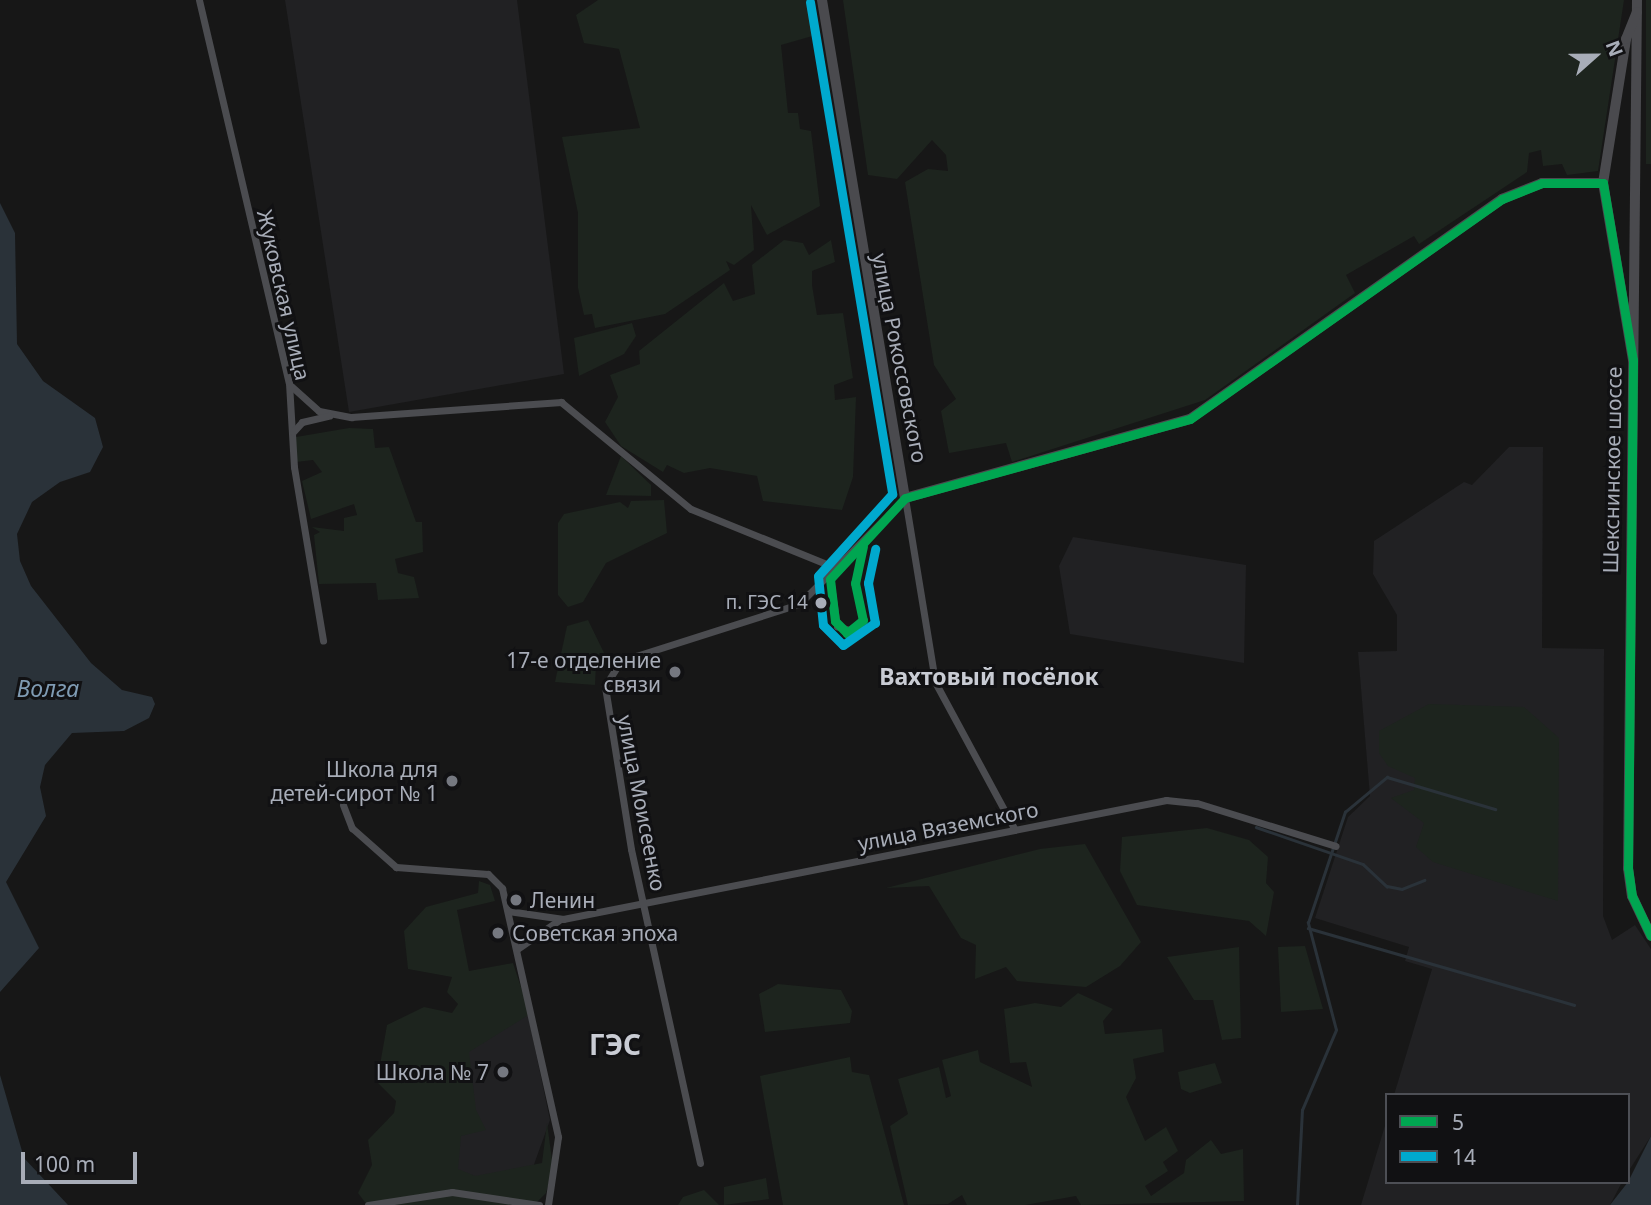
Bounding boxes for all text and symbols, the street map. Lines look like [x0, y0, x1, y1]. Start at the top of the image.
north arrow [1560, 21, 1630, 91]
text: N [1600, 37, 1630, 60]
street label: Жуковская улица [252, 207, 316, 383]
street label: улица Рокоссовского [867, 251, 933, 465]
street label: Шекснинское шоссе [1598, 366, 1626, 574]
place label: п. ГЭС 14 [726, 592, 808, 614]
marker: п. ГЭС 14 [814, 596, 828, 610]
place label: 17-е отделение связи [506, 647, 661, 697]
district label: Вахтовый посёлок [879, 662, 1099, 690]
marker: 17-е отделение связи [667, 664, 683, 680]
water label: Волга [17, 674, 79, 702]
street label: улица Моисеенко [613, 713, 671, 893]
place label: Школа для детей-сирот № 1 [270, 756, 438, 806]
marker: Школа для детей-сирот № 1 [444, 773, 460, 789]
street label: улица Вяземского [856, 796, 1040, 856]
place label: Ленин [530, 887, 595, 913]
marker: Ленин [508, 892, 524, 908]
place label: Советская эпоха [512, 920, 678, 946]
marker: Советская эпоха [490, 925, 506, 941]
district label: ГЭС [589, 1027, 641, 1061]
place label: Школа № 7 [376, 1059, 489, 1085]
marker: Школа № 7 [495, 1064, 511, 1080]
legend [1385, 1093, 1630, 1184]
text: 5 [1452, 1108, 1464, 1136]
scale bar [24, 1138, 140, 1182]
text: 14 [1452, 1143, 1476, 1171]
text: 100 m [34, 1150, 95, 1178]

